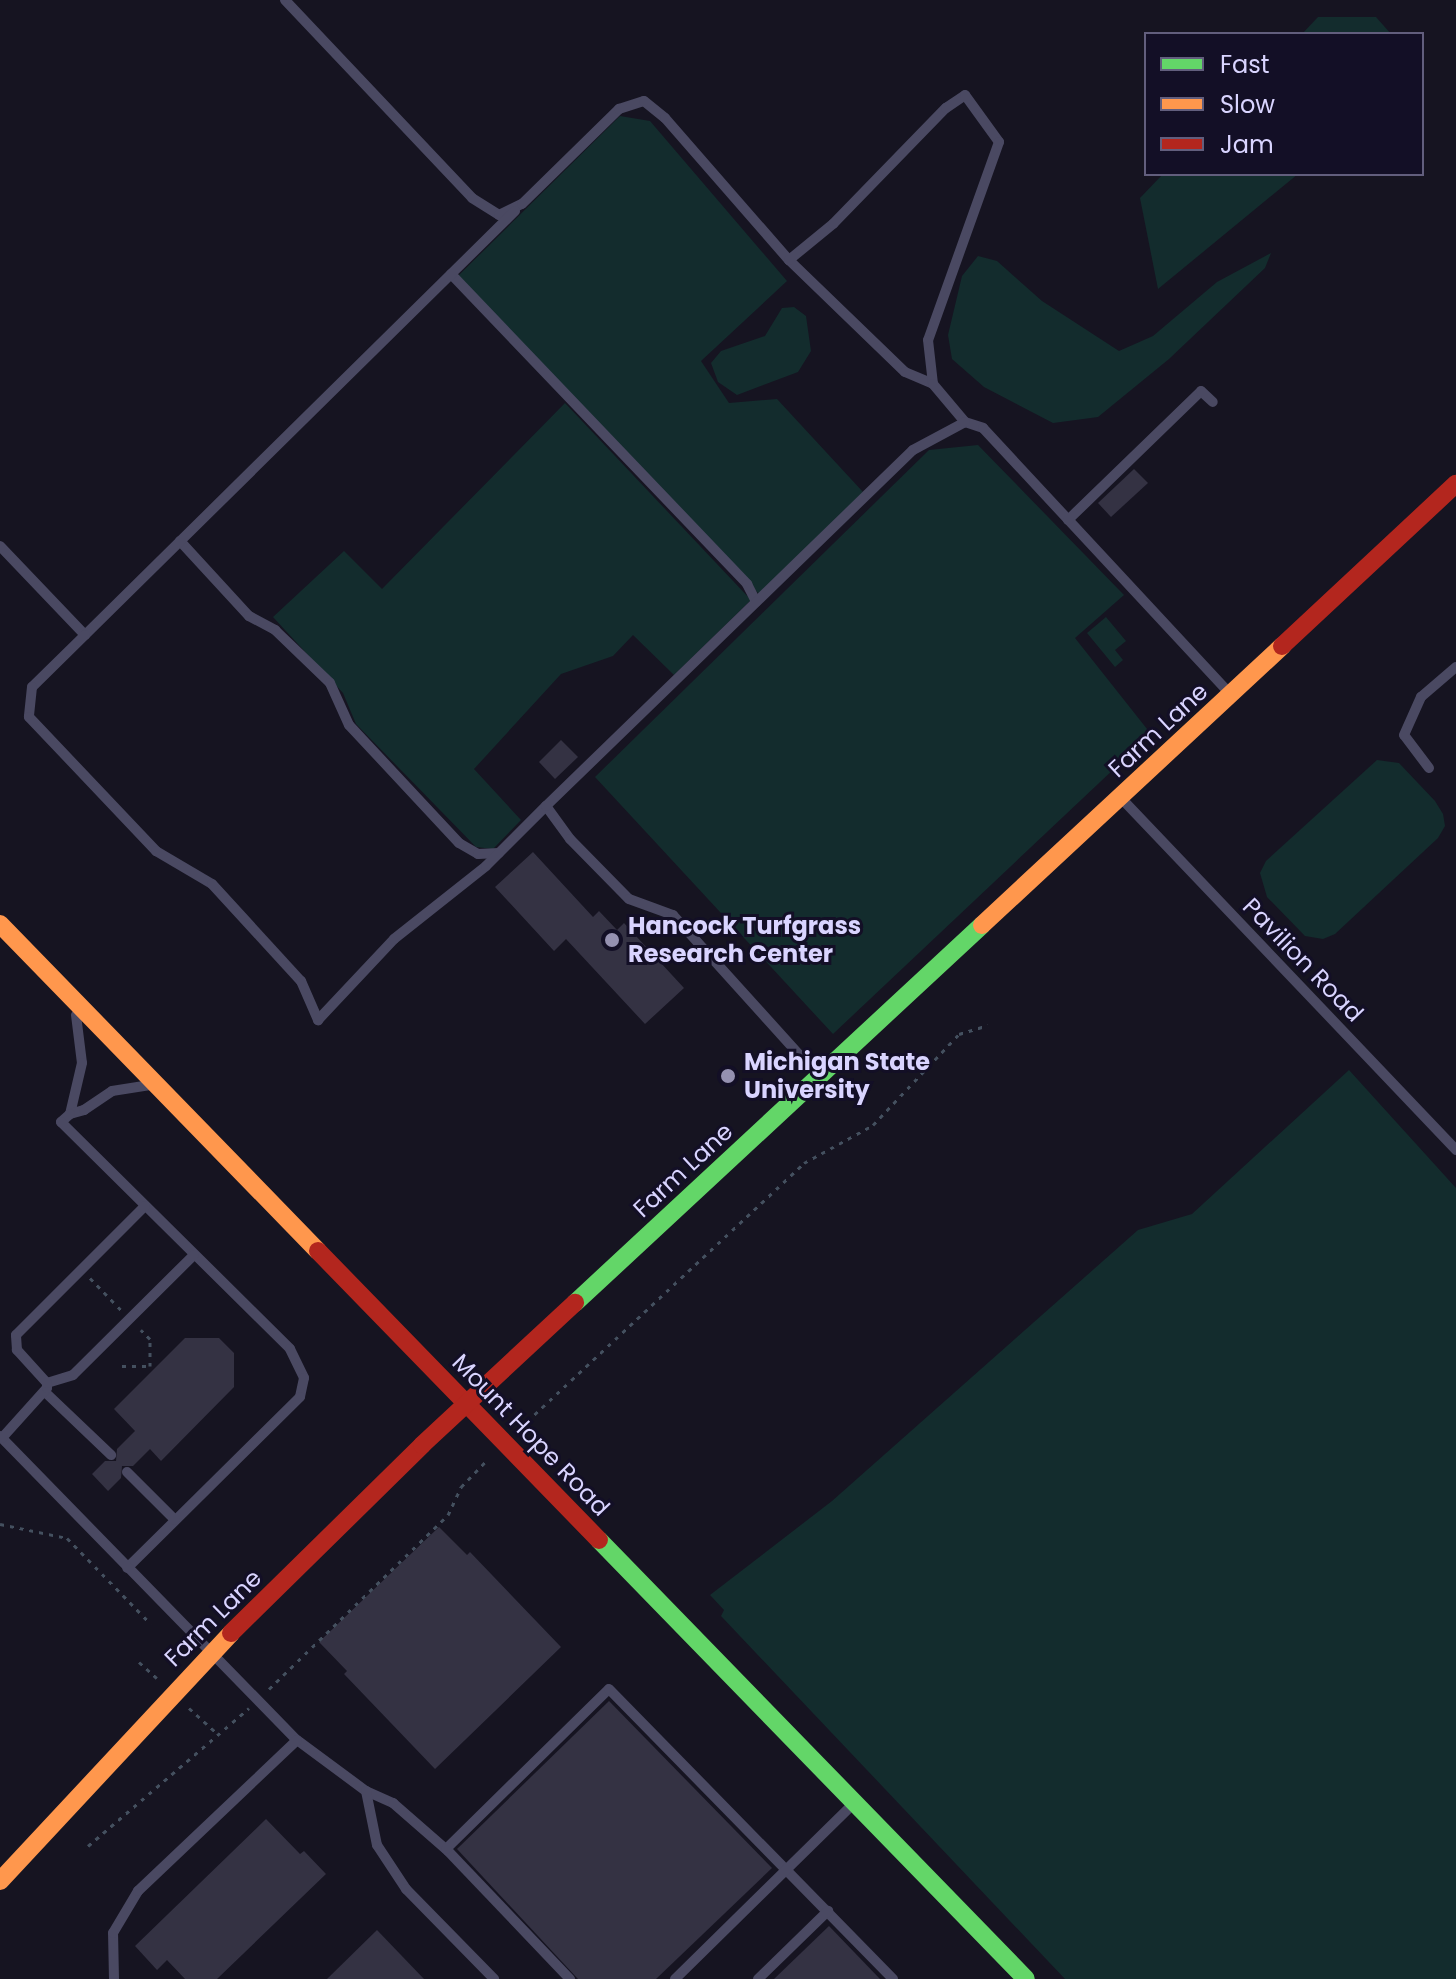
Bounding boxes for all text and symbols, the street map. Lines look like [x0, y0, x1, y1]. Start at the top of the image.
legend [1144, 32, 1424, 176]
text: Fast [1220, 48, 1270, 81]
text: Slow [1220, 88, 1275, 121]
text: Jam [1220, 128, 1274, 161]
street label: Farm Lane [1102, 677, 1214, 783]
street label: Pavilion Road [1237, 892, 1369, 1028]
place label: Hancock Turfgrass Research Center [628, 912, 861, 968]
marker: Hancock Turfgrass Research Center [603, 931, 621, 949]
place label: Michigan State University [744, 1048, 930, 1104]
marker: Michigan State University [719, 1067, 737, 1085]
street label: Farm Lane [627, 1117, 739, 1223]
street label: Mount Hope Road [446, 1348, 616, 1522]
street label: Farm Lane [159, 1564, 267, 1672]

